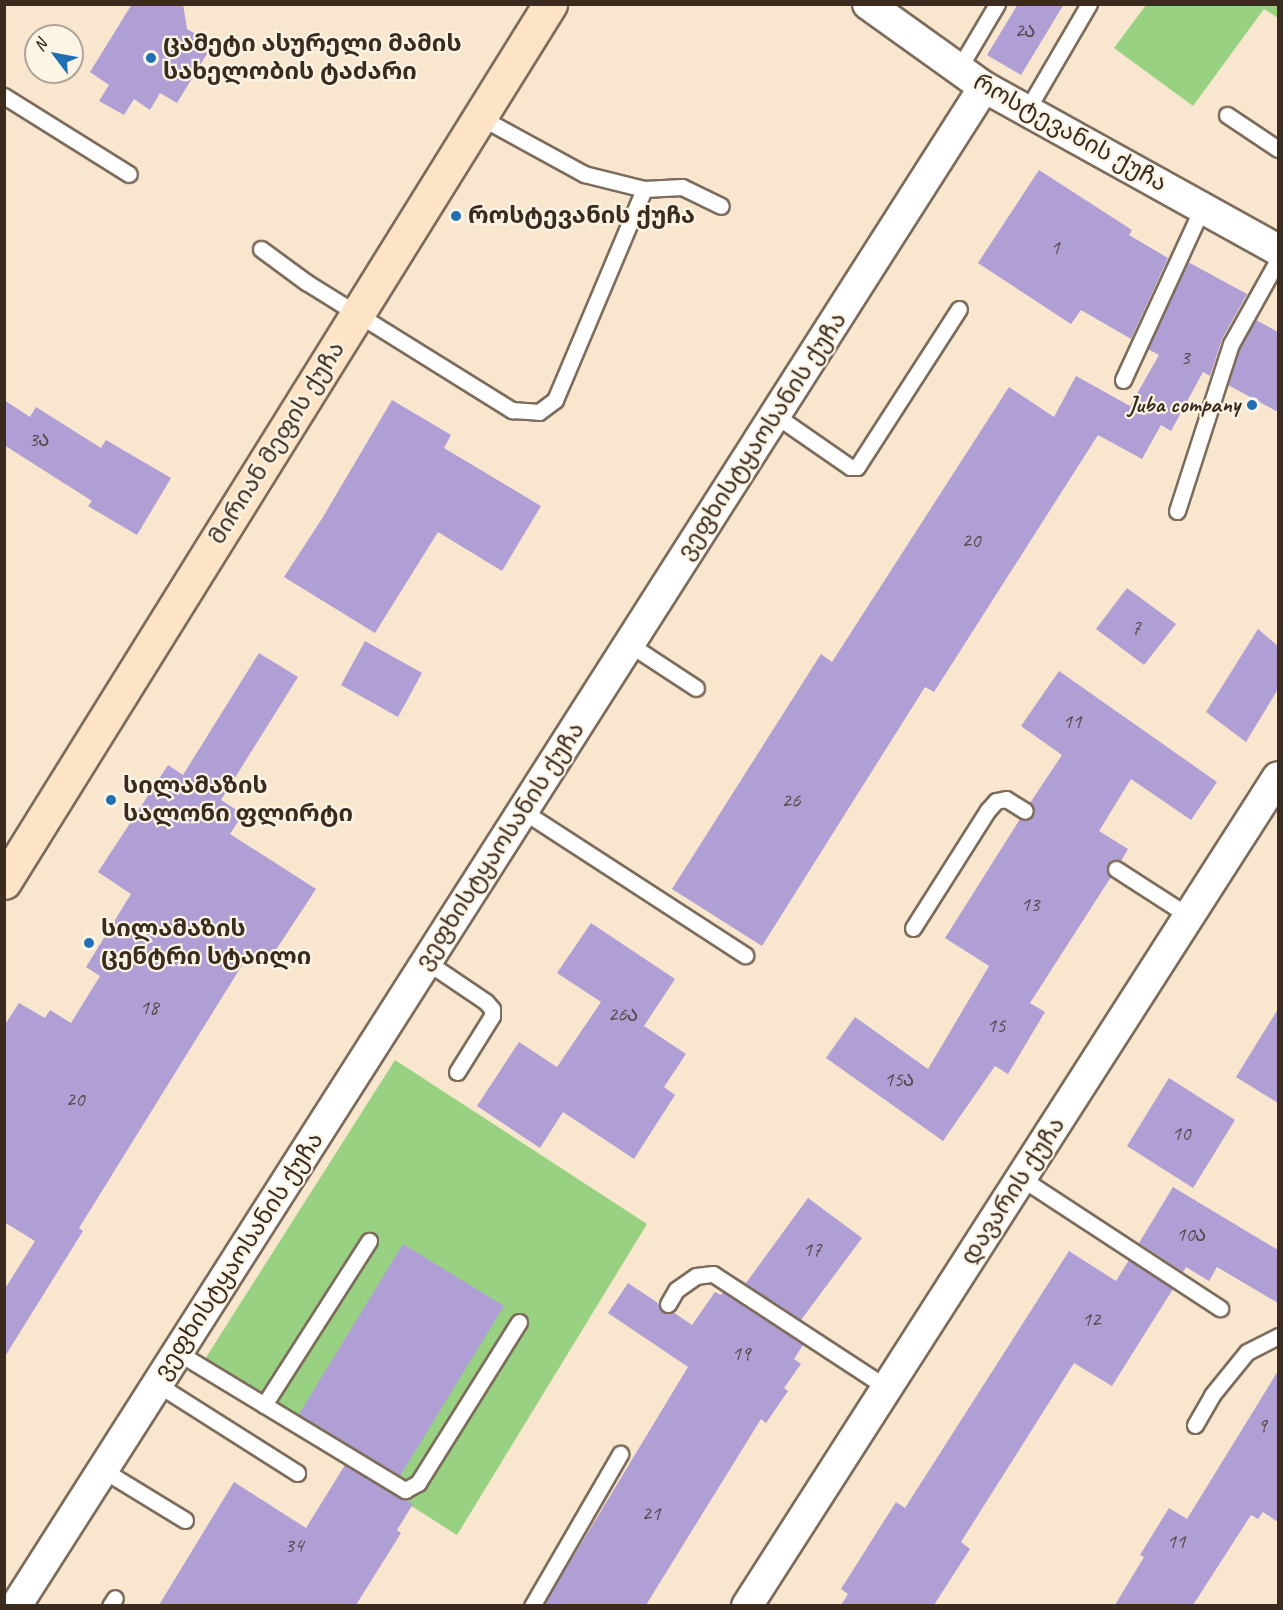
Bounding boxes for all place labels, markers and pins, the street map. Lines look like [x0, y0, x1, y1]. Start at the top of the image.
place label: ცამეტი ასურელი მამის სახელობის ტაძარი [163, 30, 462, 86]
marker: ცამეტი ასურელი მამის სახელობის ტაძარი [144, 51, 158, 65]
place label: როსტევანის ქუჩა [468, 202, 695, 230]
marker: როსტევანის ქუჩა [449, 209, 463, 223]
place label: Juba company [1128, 391, 1240, 419]
marker: Juba company [1245, 398, 1259, 412]
place label: სილამაზის სალონი ფლირტი [123, 772, 353, 828]
marker: სილამაზის სალონი ფლირტი [104, 793, 118, 807]
place label: სილამაზის ცენტრი სტაილი [101, 915, 311, 971]
marker: სილამაზის ცენტრი სტაილი [82, 936, 96, 950]

